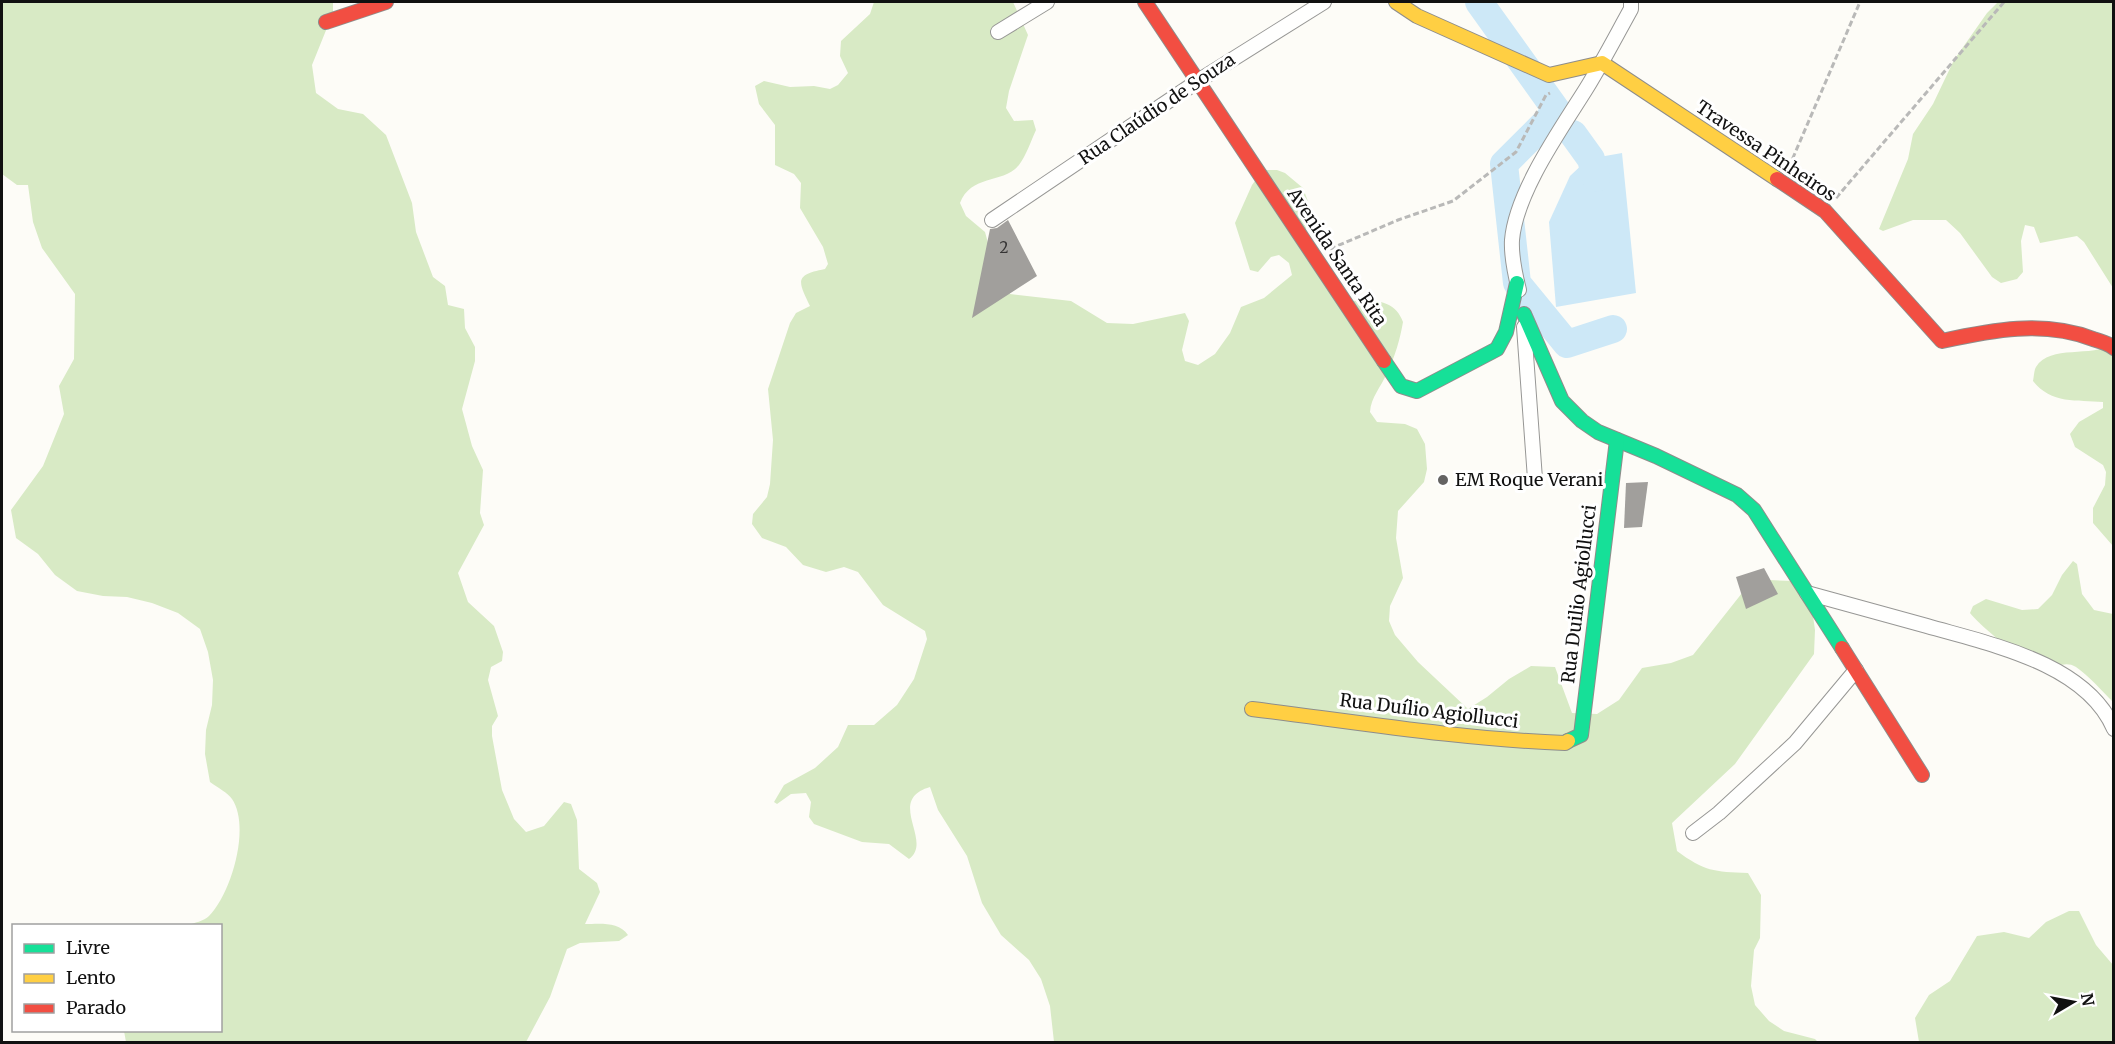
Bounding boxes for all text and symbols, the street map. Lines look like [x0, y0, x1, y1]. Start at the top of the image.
street label: Rua Claúdio de Souza [1074, 47, 1240, 170]
street label: Travessa Pinheiros [1692, 95, 1841, 206]
street label: Avenida Santa Rita [1282, 182, 1392, 331]
house number: 2 [1000, 238, 1009, 257]
place label: EM Roque Verani [1455, 468, 1603, 491]
marker: EM Roque Verani [1436, 473, 1450, 487]
street label: Rua Duilio Agiollucci [1556, 503, 1601, 685]
street label: Rua Duílio Agiollucci [1338, 688, 1520, 733]
legend [12, 924, 222, 1032]
text: Livre [66, 936, 110, 959]
text: Lento [66, 966, 116, 989]
north arrow [2043, 972, 2103, 1032]
text: N [2077, 991, 2099, 1008]
text: Parado [66, 996, 126, 1019]

